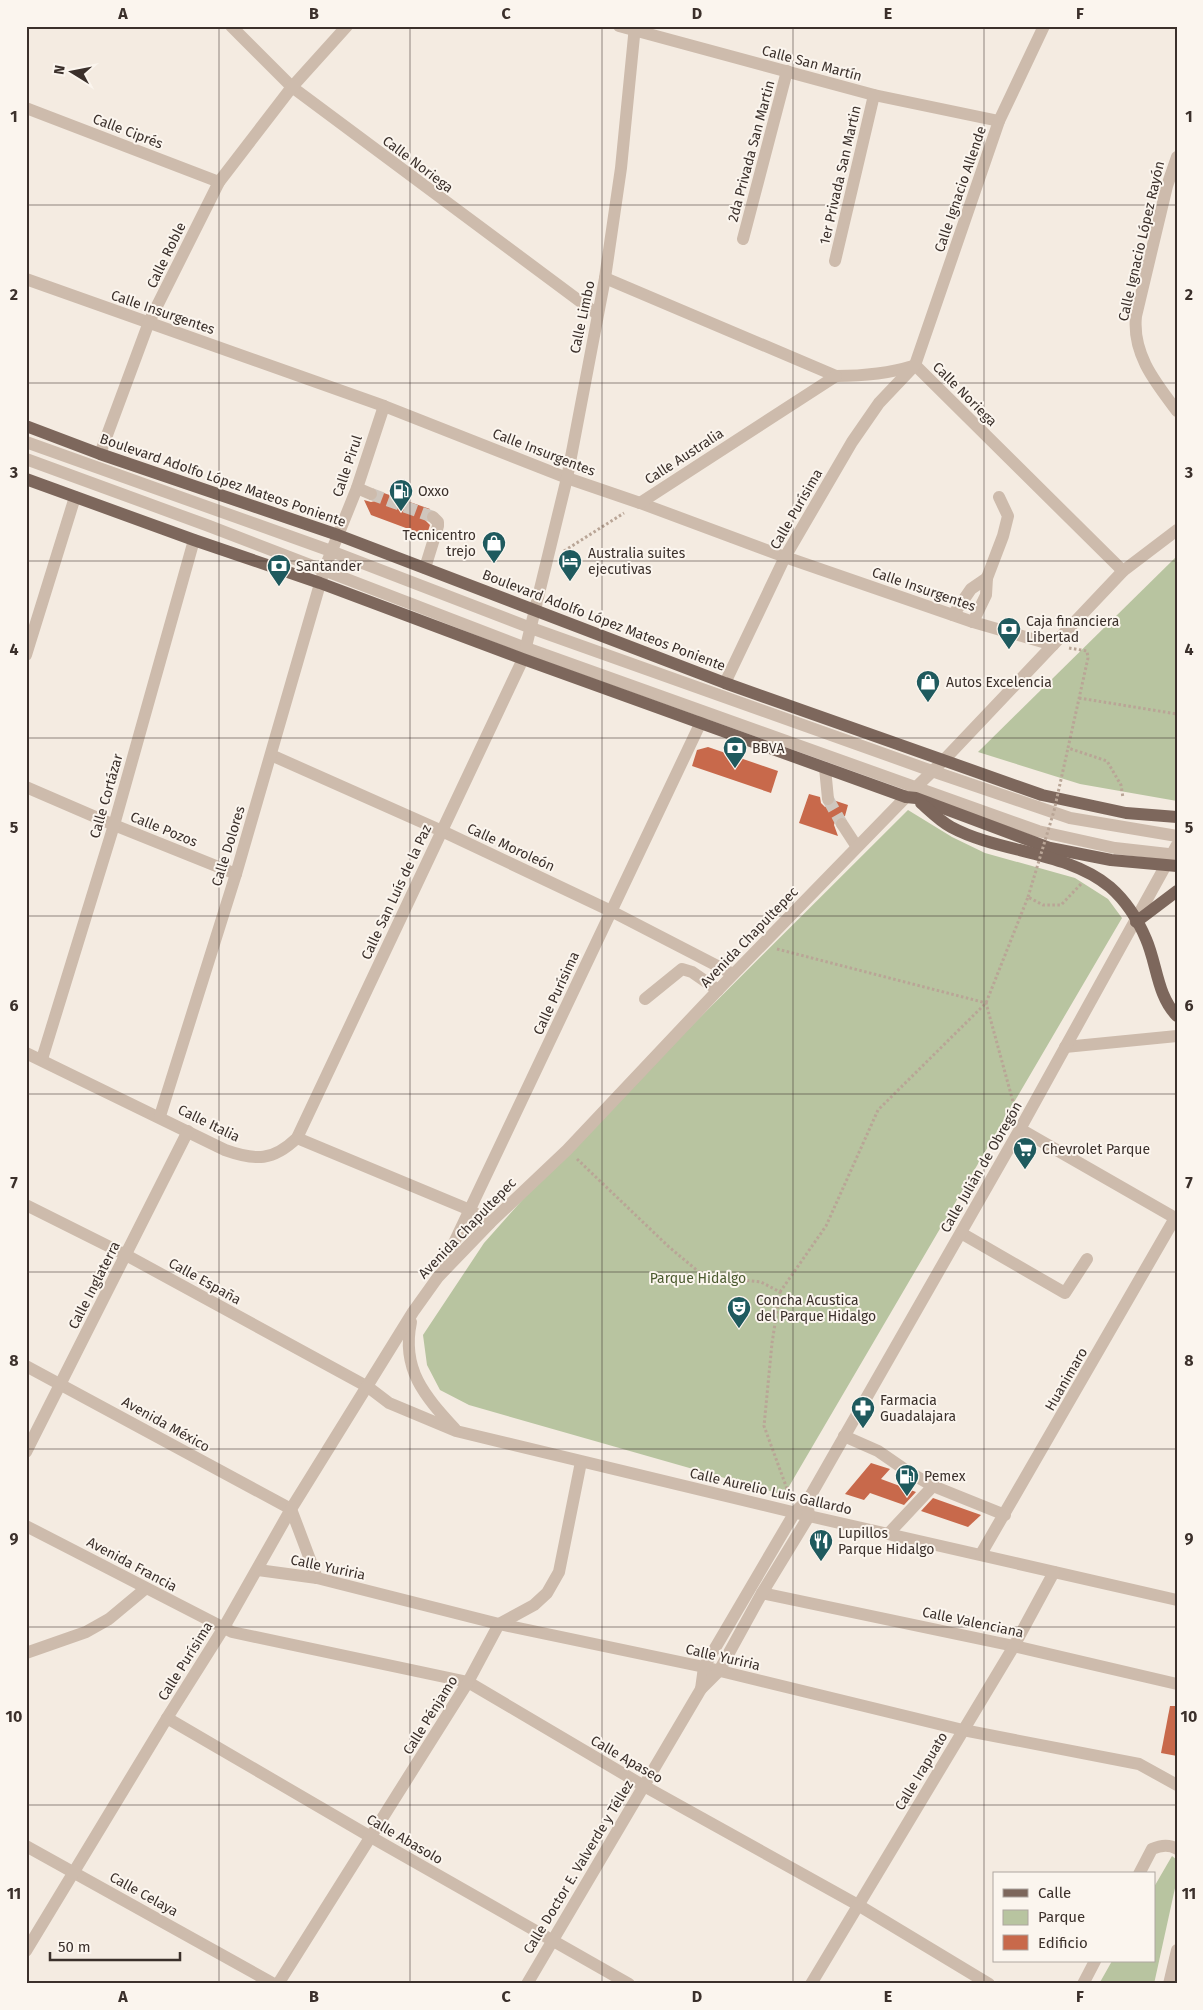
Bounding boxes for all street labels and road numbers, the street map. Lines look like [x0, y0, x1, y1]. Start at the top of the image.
street label: Calle San Martín [760, 42, 864, 85]
street label: 2da Privada San Martin [724, 79, 779, 224]
street label: 1er Privada San Martin [816, 104, 865, 246]
street label: Calle Ciprés [90, 110, 166, 153]
street label: Calle Ignacio Allende [931, 124, 990, 255]
street label: Calle Noriega [379, 132, 456, 196]
street label: Calle Ignacio López Rayón [1115, 159, 1168, 323]
street label: Calle Roble [143, 220, 190, 291]
street label: Calle Limbo [566, 279, 599, 355]
street label: Calle Insurgentes [109, 287, 217, 338]
street label: Calle Noriega [929, 359, 1000, 430]
street label: Calle Insurgentes [490, 425, 598, 480]
street label: Calle Australia [642, 425, 727, 488]
street label: Boulevard Adolfo López Mateos Poniente [98, 430, 348, 531]
street label: Calle Pirul [329, 433, 366, 499]
street label: Calle Purísima [767, 466, 826, 552]
street label: Calle Insurgentes [870, 564, 978, 615]
street label: Boulevard Adolfo López Mateos Poniente [480, 566, 728, 675]
street label: Calle Cortázar [86, 751, 127, 840]
street label: Calle Dolores [208, 803, 249, 888]
street label: Calle Pozos [128, 808, 200, 851]
street label: Calle Moroleón [464, 820, 557, 875]
street label: Calle San Luís de la Paz [358, 822, 435, 962]
street label: Avenida Chapultepec [697, 883, 802, 991]
street label: Calle Purísima [530, 949, 583, 1038]
street label: Calle Julián de Obregón [937, 1099, 1026, 1236]
street label: Calle Italia [175, 1101, 243, 1146]
street label: Avenida Chapultepec [415, 1174, 520, 1282]
street label: Calle Inglaterra [65, 1238, 124, 1332]
street label: Calle España [166, 1255, 244, 1308]
street label: Huanimaro [1042, 1345, 1091, 1414]
street label: Avenida México [119, 1393, 213, 1456]
street label: Calle Aurelio Luis Gallardo [688, 1465, 854, 1518]
street label: Avenida Francia [84, 1534, 180, 1595]
street label: Calle Yuriria [289, 1551, 367, 1584]
street label: Calle Valenciana [921, 1603, 1025, 1642]
street label: Calle Purísima [154, 1619, 216, 1704]
street label: Calle Yuriria [684, 1641, 762, 1674]
street label: Calle Pénjamo [399, 1673, 461, 1758]
street label: Calle Irapuato [891, 1729, 951, 1814]
street label: Calle Apaseo [588, 1732, 666, 1787]
street label: Calle Doctor E. Valverde y Téllez [520, 1777, 637, 1957]
street label: Calle Abasolo [364, 1811, 446, 1868]
street label: Calle Celaya [107, 1869, 181, 1920]

